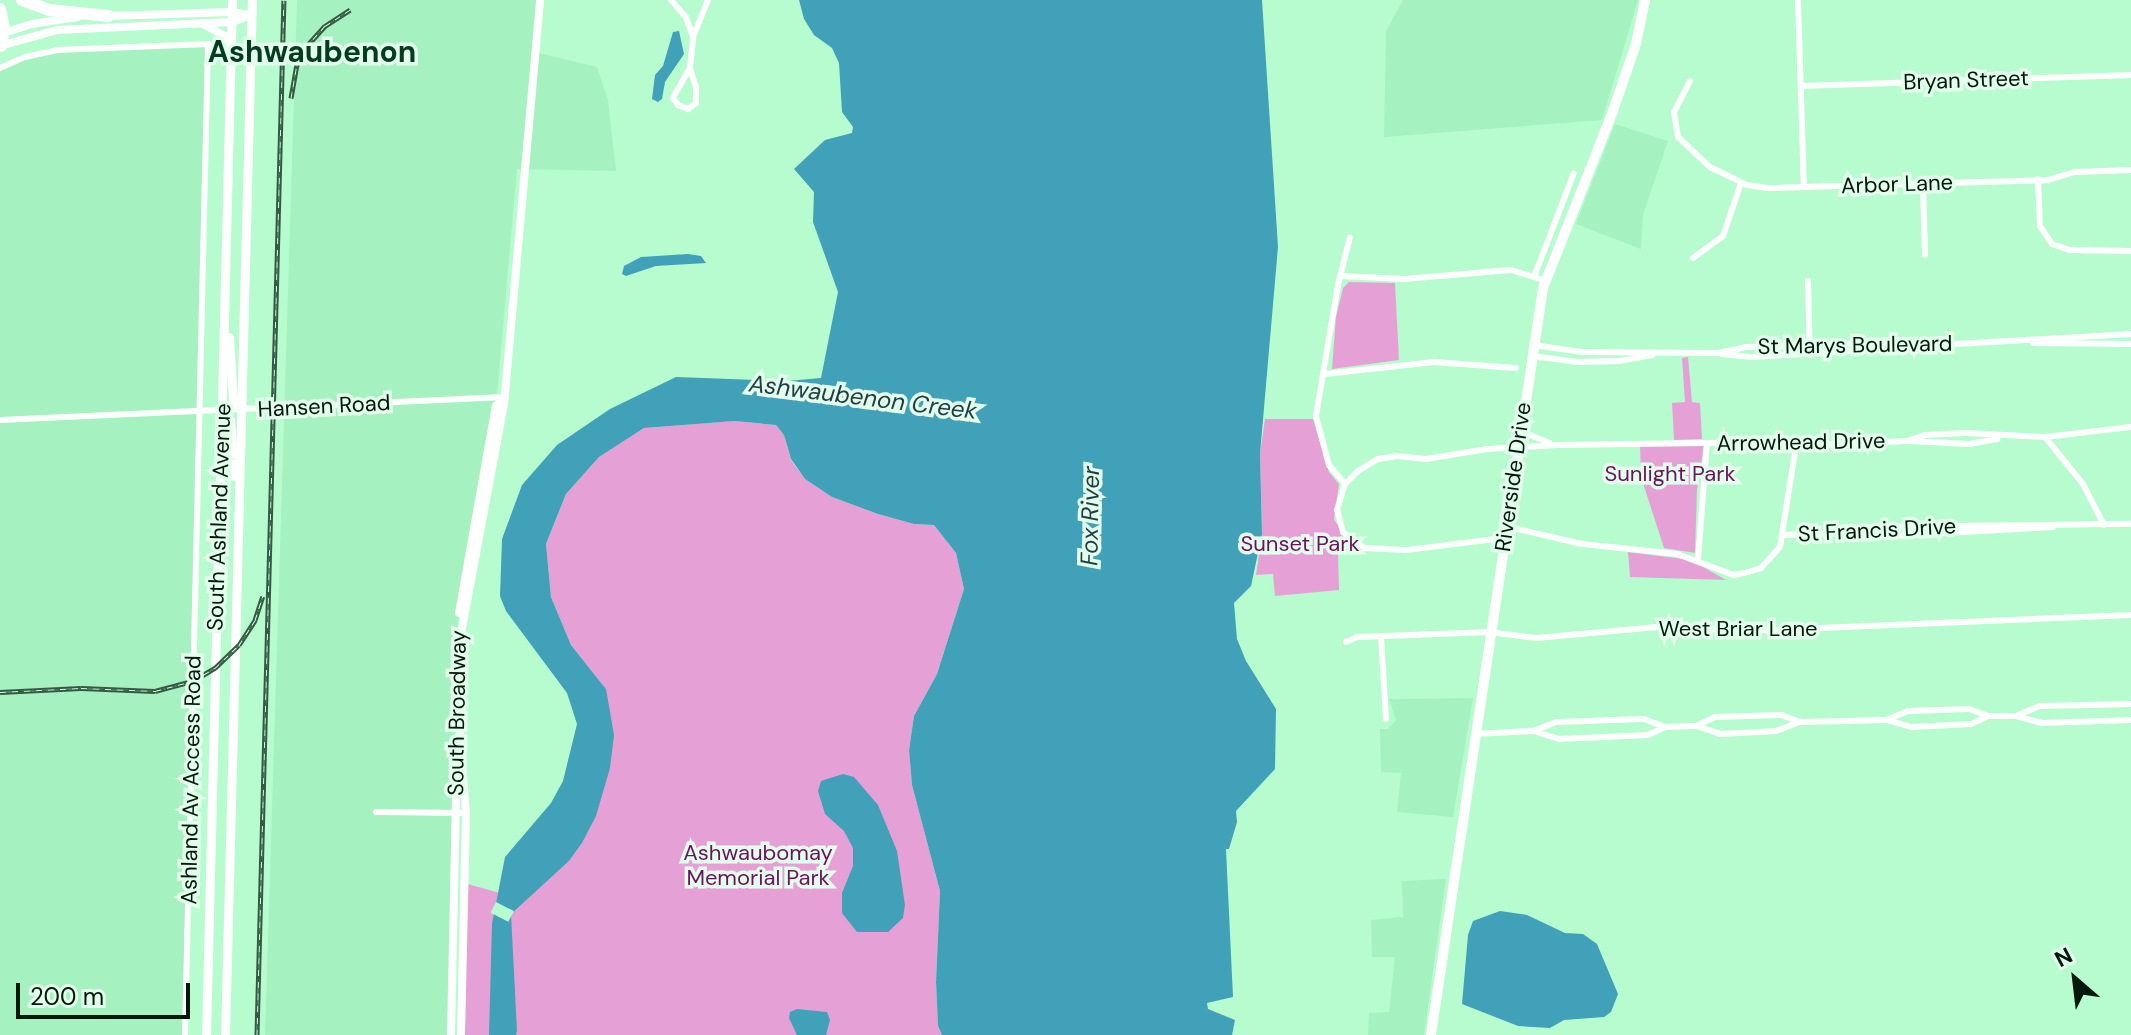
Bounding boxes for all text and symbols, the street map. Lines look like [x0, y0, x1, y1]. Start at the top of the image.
district label: Ashwaubenon [208, 34, 416, 70]
street label: Bryan Street [1903, 65, 2029, 95]
street label: Arbor Lane [1840, 169, 1954, 199]
street label: St Marys Boulevard [1757, 330, 1953, 360]
water label: Ashwaubenon Creek [747, 369, 979, 425]
street label: Hansen Road [257, 389, 391, 423]
street label: Riverside Drive [1489, 401, 1537, 553]
street label: South Ashland Avenue [202, 403, 236, 631]
street label: Arrowhead Drive [1716, 427, 1886, 457]
park label: Sunlight Park [1604, 461, 1736, 487]
water label: Fox River [1075, 466, 1105, 566]
street label: St Francis Drive [1797, 513, 1957, 547]
park label: Sunset Park [1240, 531, 1360, 557]
street label: West Briar Lane [1658, 616, 1818, 642]
street label: South Broadway [442, 630, 472, 796]
street label: Ashland Av Access Road [176, 655, 206, 905]
park label: Ashwaubomay Memorial Park [683, 839, 833, 890]
north arrow [2035, 939, 2115, 1019]
text: N [2050, 941, 2077, 974]
scale bar [20, 967, 194, 1017]
text: 200 m [30, 981, 104, 1012]

